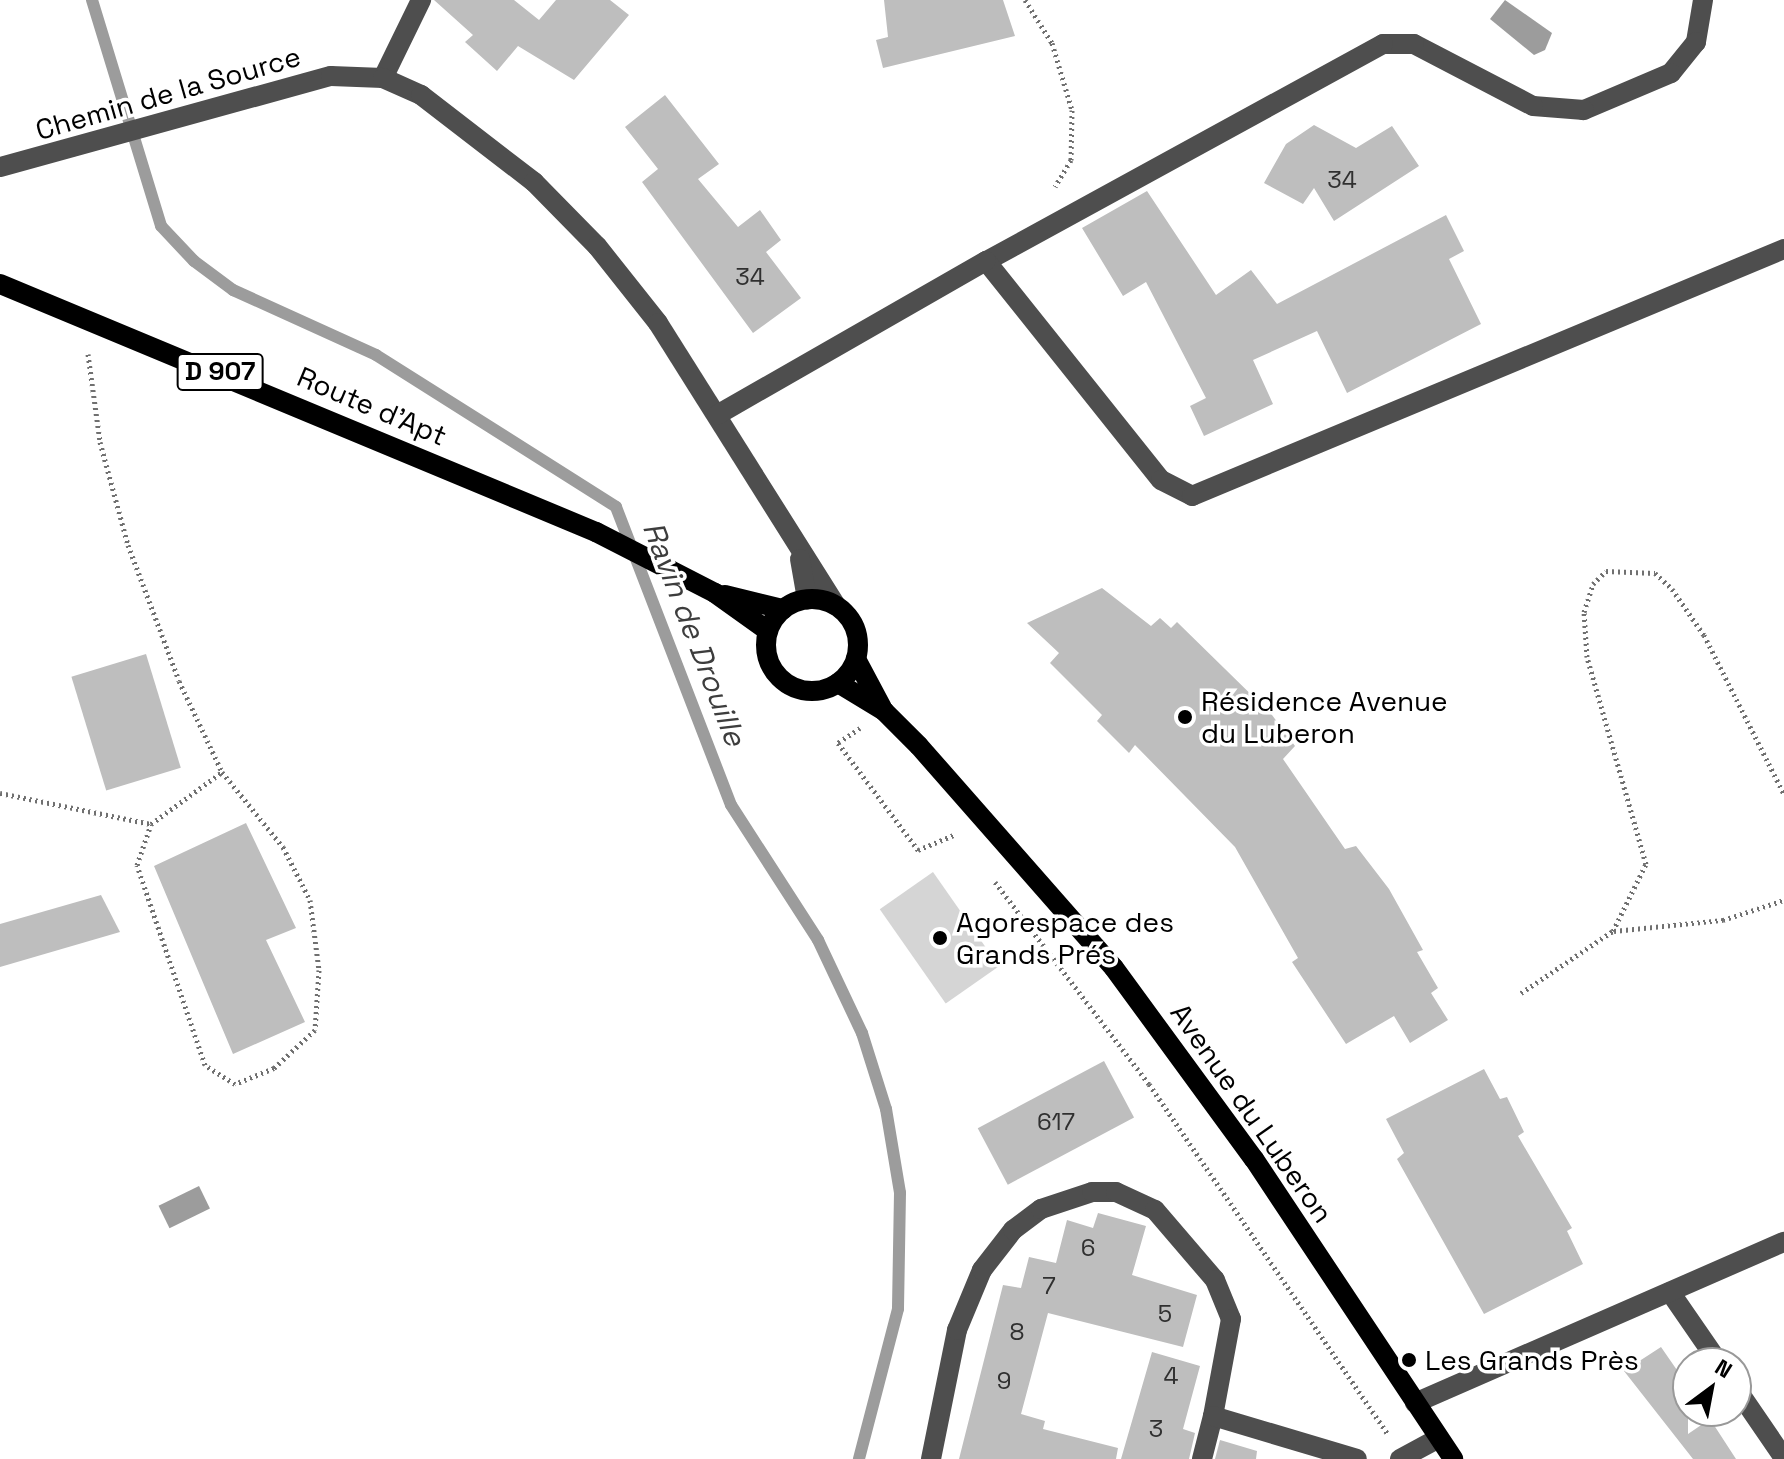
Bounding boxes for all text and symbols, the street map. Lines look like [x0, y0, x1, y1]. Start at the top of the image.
street label: Chemin de la Source [32, 39, 304, 147]
house number: 34 [1327, 166, 1357, 194]
house number: 34 [735, 263, 765, 291]
road number: D 907 [176, 350, 264, 394]
street label: Route d'Apt [292, 359, 452, 453]
water label: Ravin de Drouille [635, 517, 753, 751]
place label: Résidence Avenue du Luberon [1201, 684, 1448, 750]
marker: Résidence Avenue du Luberon [1176, 708, 1194, 726]
place label: Agorespace des Grands Prés [956, 905, 1174, 971]
marker: Agorespace des Grands Prés [931, 929, 949, 947]
street label: Avenue du Luberon [1164, 997, 1340, 1229]
house number: 617 [1037, 1108, 1075, 1136]
house number: 6 [1081, 1234, 1095, 1262]
house number: 7 [1042, 1272, 1056, 1300]
house number: 5 [1158, 1300, 1172, 1328]
house number: 8 [1010, 1318, 1024, 1346]
place label: Les Grands Près [1425, 1343, 1639, 1377]
north arrow [1672, 1347, 1752, 1427]
marker: Les Grands Près [1400, 1351, 1418, 1369]
text: N [1710, 1353, 1737, 1384]
house number: 4 [1164, 1362, 1178, 1390]
house number: 9 [997, 1367, 1011, 1395]
house number: 3 [1149, 1415, 1163, 1443]

